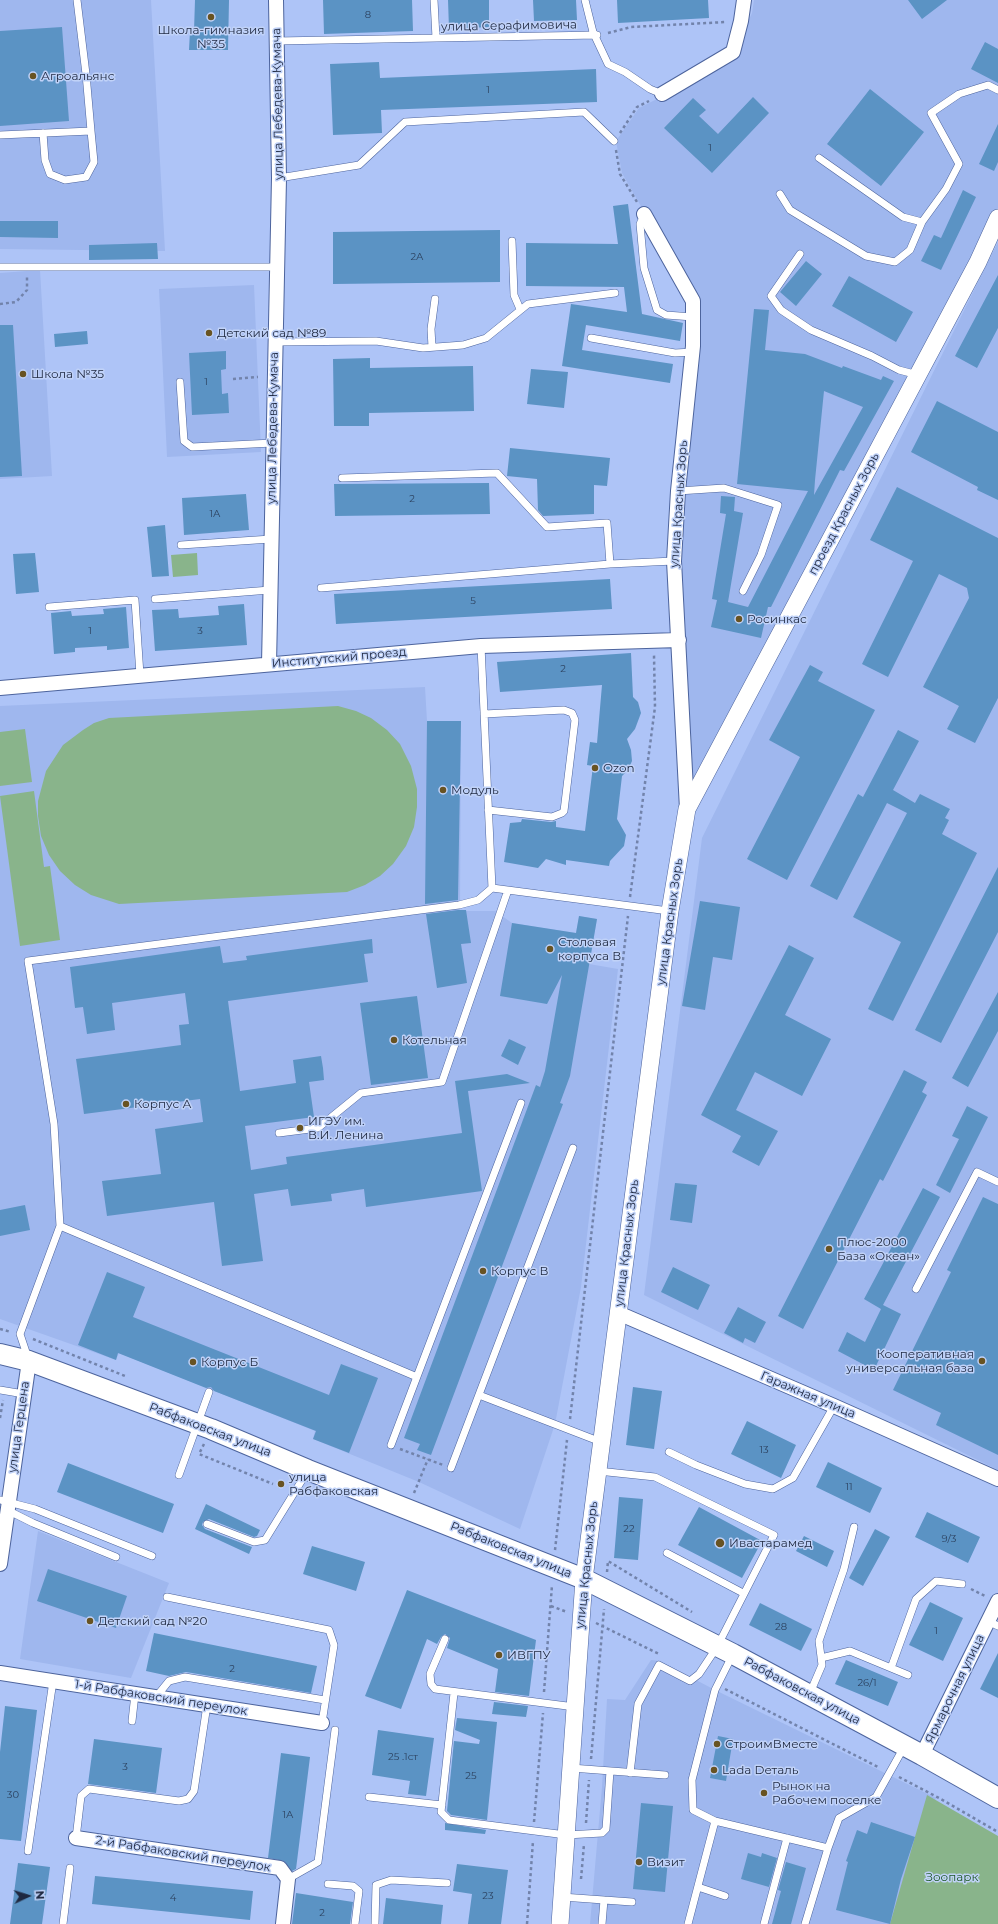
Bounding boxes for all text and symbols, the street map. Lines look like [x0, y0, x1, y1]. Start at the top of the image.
house number: 8 [365, 9, 371, 21]
marker: Школа-гимназия №35 [206, 12, 216, 22]
street label: улица Серафимовича [441, 18, 577, 34]
place label: Школа-гимназия №35 [157, 23, 265, 51]
street label: улица Лебедева-Кумача [269, 28, 287, 180]
place label: Агроальянс [41, 69, 114, 83]
marker: Агроальянс [28, 71, 38, 81]
house number: 1 [486, 84, 490, 96]
house number: 1 [708, 142, 712, 154]
house number: 2А [410, 251, 424, 263]
place label: Детский сад №89 [217, 326, 326, 340]
marker: Детский сад №89 [204, 328, 214, 338]
street label: улица Лебедева-Кумача [264, 352, 282, 504]
place label: Школа №35 [31, 367, 104, 381]
marker: Школа №35 [18, 369, 28, 379]
house number: 1 [204, 376, 208, 388]
street label: улица Красных Зорь [667, 440, 691, 568]
street label: проезд Красных Зорь [806, 451, 882, 577]
house number: 2 [409, 493, 415, 505]
house number: 1А [209, 508, 221, 520]
house number: 5 [470, 595, 476, 607]
place label: Росинкас [747, 612, 807, 626]
marker: Росинкас [734, 614, 744, 624]
house number: 1 [88, 625, 92, 637]
house number: 3 [197, 625, 203, 637]
street label: Институтский проезд [271, 645, 407, 671]
house number: 2 [560, 663, 566, 675]
place label: Ozon [603, 761, 635, 775]
marker: Ozon [590, 763, 600, 773]
place label: Модуль [451, 783, 499, 797]
marker: Модуль [438, 785, 448, 795]
street label: улица Красных Зорь [654, 858, 686, 986]
place label: Столовая корпуса В [558, 935, 621, 963]
marker: Столовая корпуса В [545, 944, 555, 954]
place label: Котельная [402, 1033, 467, 1047]
marker: Котельная [389, 1035, 399, 1045]
place label: Корпус А [134, 1097, 191, 1111]
marker: Корпус А [121, 1099, 131, 1109]
place label: ИГЭУ им. В.И. Ленина [308, 1114, 383, 1142]
marker: ИГЭУ им. В.И. Ленина [295, 1123, 305, 1133]
street label: улица Красных Зорь [612, 1179, 642, 1307]
place label: Плюс-2000 База «Океан» [837, 1235, 920, 1263]
marker: Плюс-2000 База «Океан» [824, 1244, 834, 1254]
place label: Корпус В [491, 1264, 548, 1278]
marker: Корпус В [478, 1266, 488, 1276]
place label: Кооперативная универсальная база [846, 1347, 974, 1375]
place label: Корпус Б [201, 1355, 258, 1369]
marker: Кооперативная универсальная база [977, 1356, 987, 1366]
marker: Корпус Б [188, 1357, 198, 1367]
street label: Гаражная улица [758, 1369, 858, 1421]
street label: улица Герцена [5, 1380, 33, 1474]
street label: Рабфаковская улица [147, 1400, 273, 1460]
house number: 13 [759, 1444, 769, 1456]
place label: улица Рабфаковская [289, 1470, 378, 1498]
marker: улица Рабфаковская [276, 1479, 286, 1489]
house number: 11 [845, 1481, 853, 1493]
street label: улица Красных Зорь [573, 1501, 601, 1629]
street label: Рабфаковская улица [448, 1519, 574, 1581]
house number: 22 [623, 1523, 635, 1535]
house number: 9/3 [942, 1533, 956, 1545]
place label: Ивастарамед [729, 1536, 812, 1550]
marker: Ивастарамед [714, 1537, 726, 1549]
place label: Детский сад №20 [98, 1614, 207, 1628]
marker: Детский сад №20 [85, 1616, 95, 1626]
house number: 28 [775, 1621, 787, 1633]
house number: 1 [934, 1625, 938, 1637]
street label: Ярмарочная улица [922, 1632, 988, 1746]
place label: ИВГПУ [507, 1648, 551, 1662]
marker: ИВГПУ [494, 1650, 504, 1660]
street label: Рабфаковская улица [741, 1654, 863, 1728]
house number: 2 [229, 1663, 235, 1675]
street label: 1-й Рабфаковский переулок [74, 1677, 248, 1719]
house number: 26/1 [857, 1677, 877, 1689]
place label: СтроимВместе [725, 1737, 818, 1751]
marker: СтроимВместе [712, 1739, 722, 1749]
house number: 25 .1ст [388, 1751, 418, 1763]
house number: 3 [122, 1761, 128, 1773]
place label: Lada Dеталь [722, 1763, 799, 1777]
marker: Lada Dеталь [709, 1765, 719, 1775]
house number: 25 [465, 1770, 477, 1782]
place label: Рынок на Рабочем поселке [772, 1779, 882, 1807]
marker: Рынок на Рабочем поселке [759, 1788, 769, 1798]
house number: 30 [7, 1789, 19, 1801]
house number: 1А [282, 1809, 294, 1821]
street label: 2-й Рабфаковский переулок [94, 1833, 272, 1875]
place label: Визит [647, 1855, 685, 1869]
marker: Визит [634, 1857, 644, 1867]
park label: Зоопарк [925, 1870, 979, 1884]
north arrow [8, 1876, 48, 1916]
text: N [33, 1890, 47, 1900]
house number: 23 [482, 1890, 494, 1902]
house number: 4 [170, 1892, 176, 1904]
house number: 2 [319, 1907, 325, 1919]

